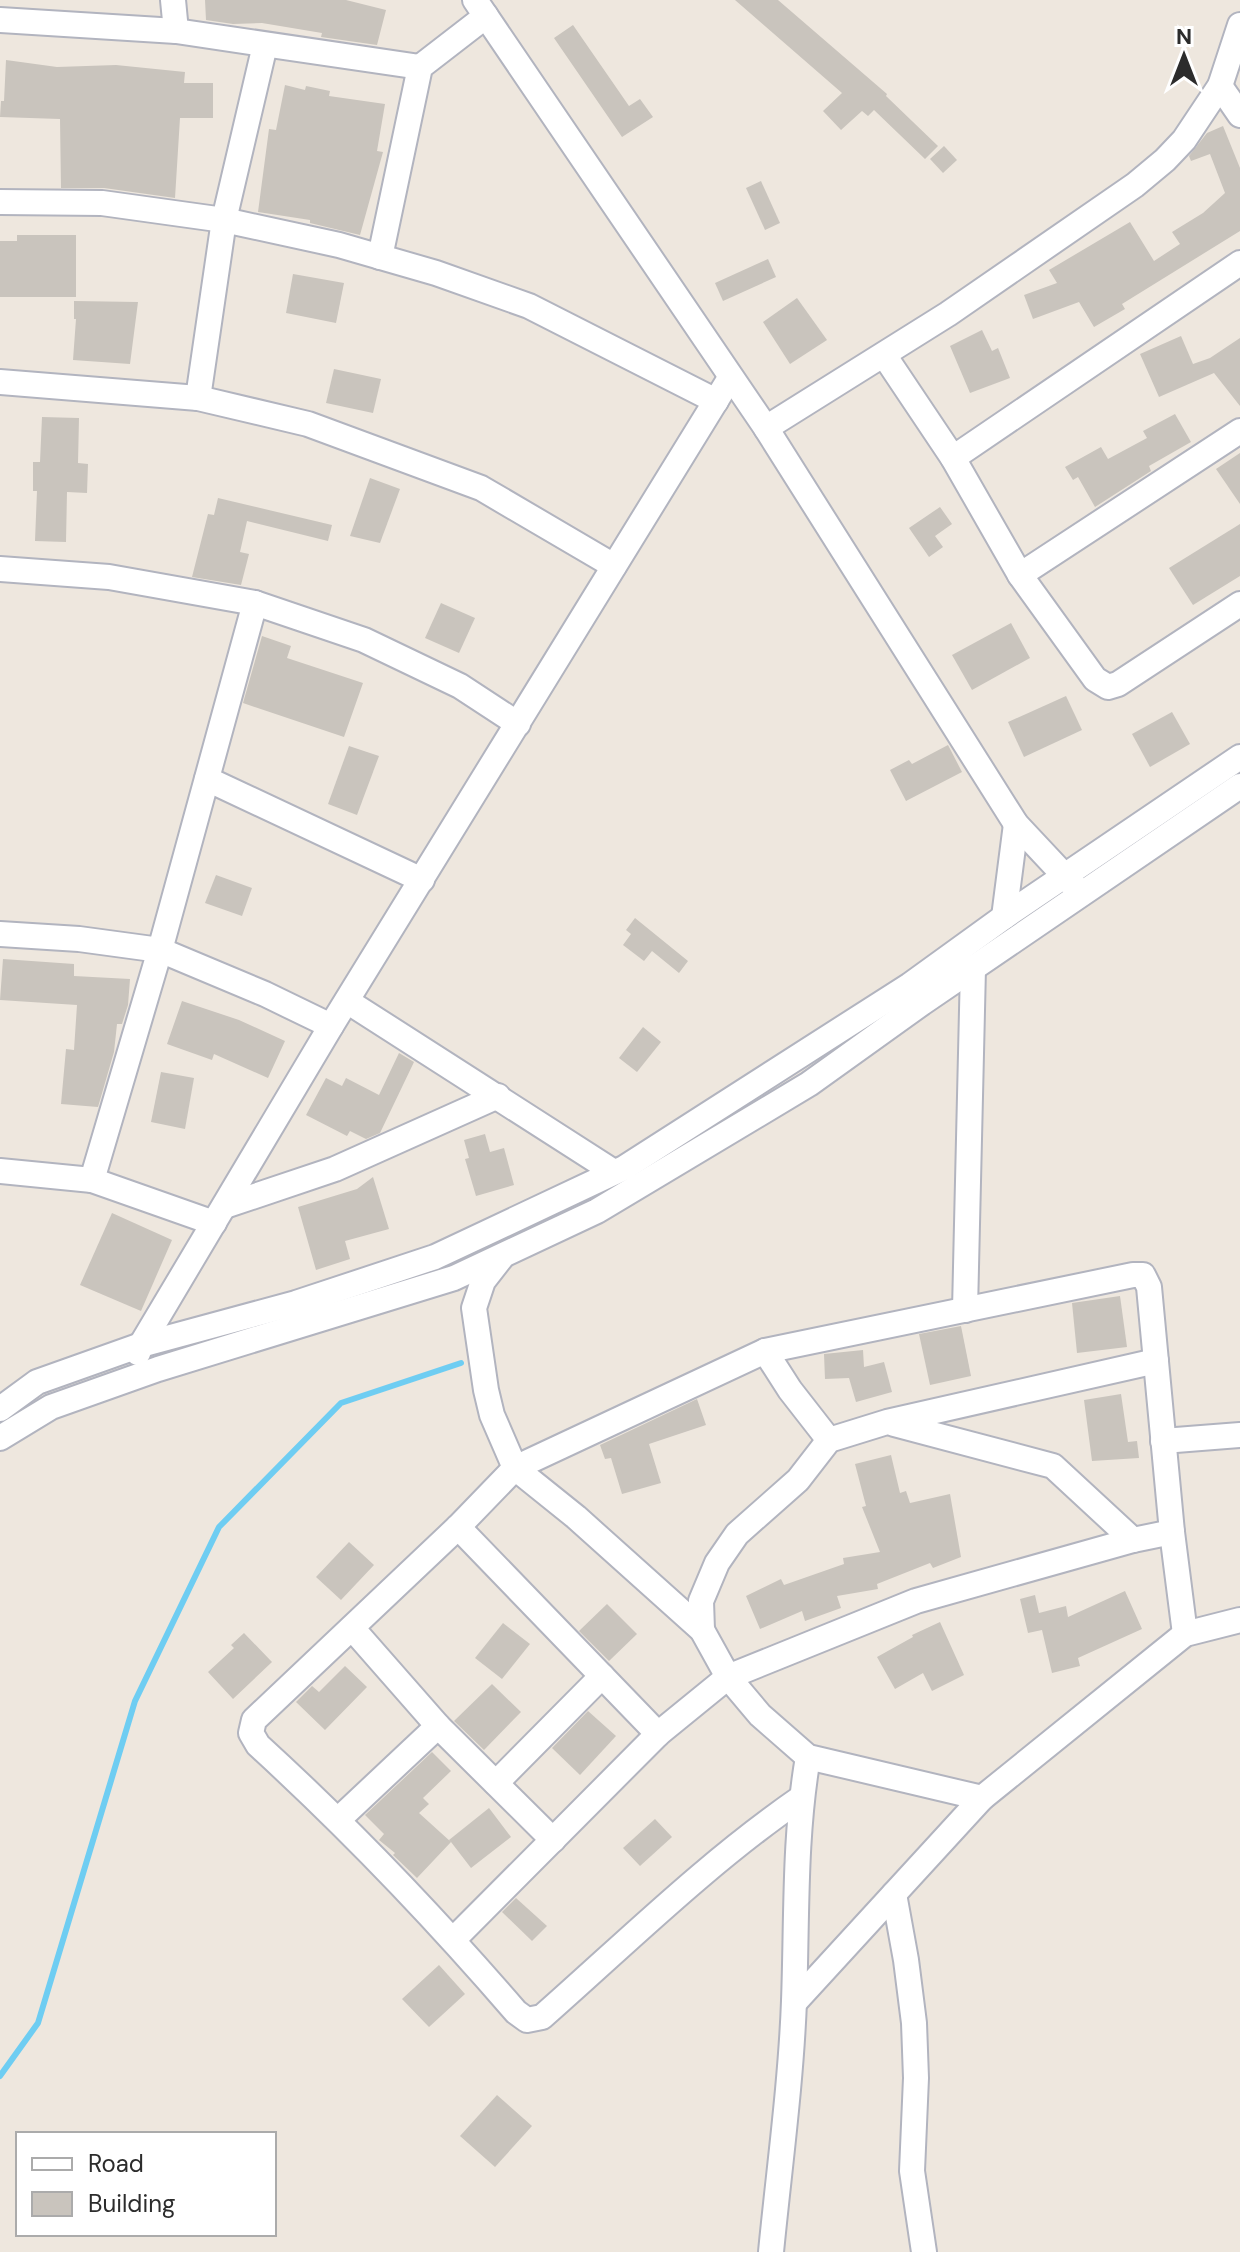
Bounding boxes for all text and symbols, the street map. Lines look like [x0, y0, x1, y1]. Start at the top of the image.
north arrow [1144, 16, 1224, 96]
text: N [1176, 22, 1192, 51]
legend [16, 2132, 276, 2236]
text: Road [88, 2148, 144, 2179]
text: Building [88, 2188, 175, 2219]

